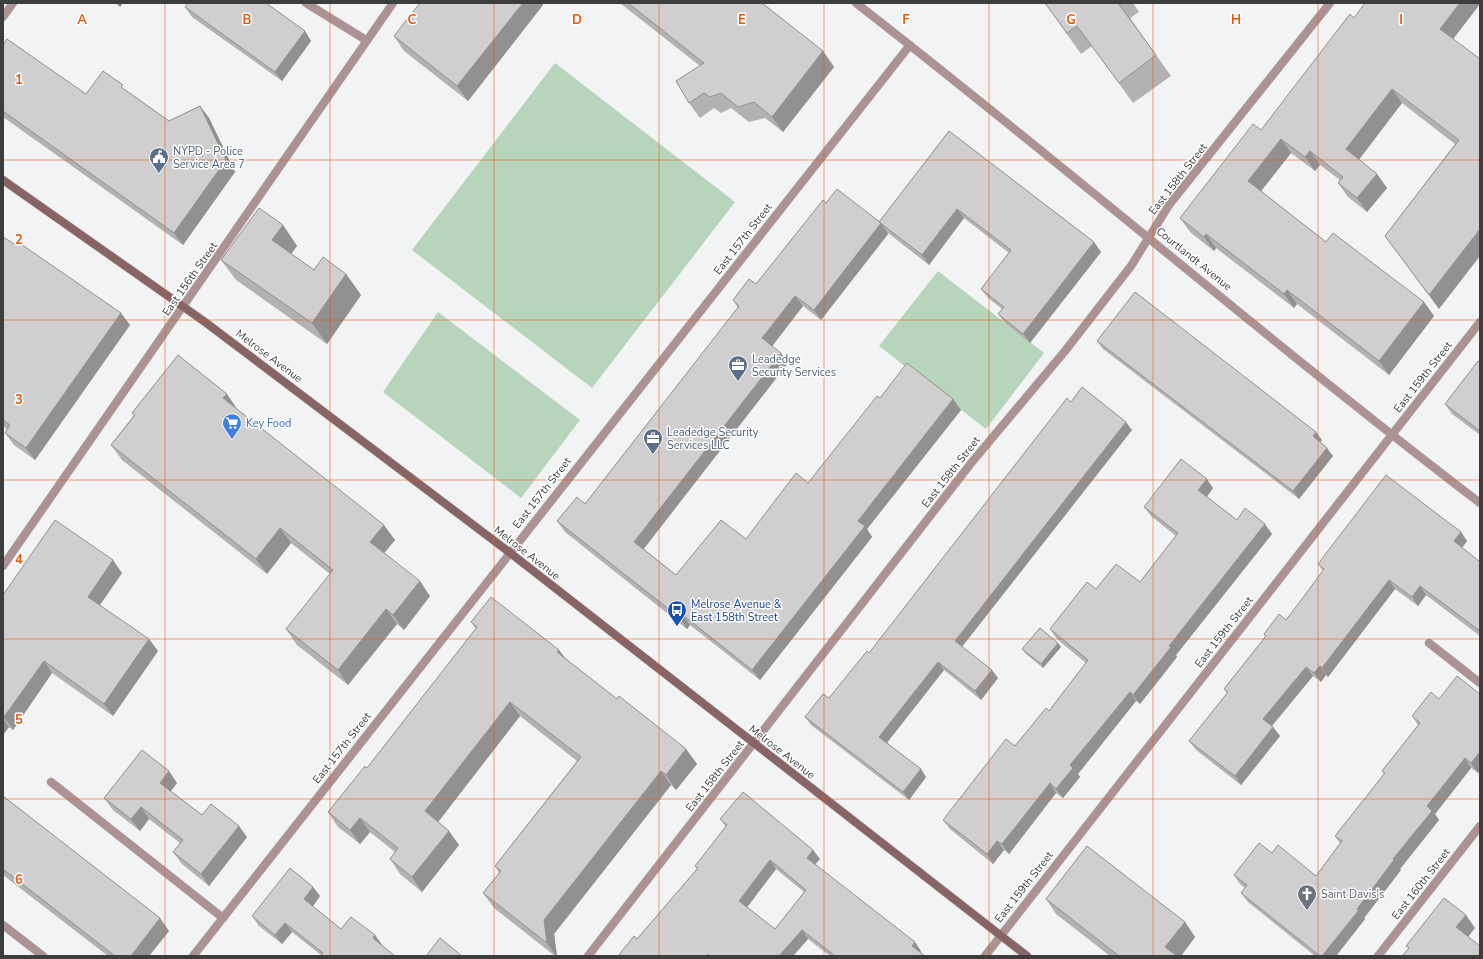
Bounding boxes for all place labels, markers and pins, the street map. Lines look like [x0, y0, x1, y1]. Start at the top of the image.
place label: NYPD - Police Service Area 7 [173, 144, 245, 172]
public building icon: NYPD - Police Service Area 7 [148, 146, 170, 174]
place label: Leadedge Security Services [752, 352, 836, 380]
office icon: Leadedge Security Services [727, 354, 749, 382]
supermarket icon: Key Food [221, 412, 243, 440]
place label: Key Food [246, 416, 291, 431]
place label: Leadedge Security Services LLC [667, 425, 759, 453]
office icon: Leadedge Security Services LLC [642, 427, 664, 455]
place label: Melrose Avenue & East 158th Street [691, 597, 782, 625]
bus stop icon: Melrose Avenue & East 158th Street [666, 599, 688, 627]
church icon: Saint Davis's [1296, 883, 1318, 911]
place label: Saint Davis's [1321, 887, 1384, 902]

